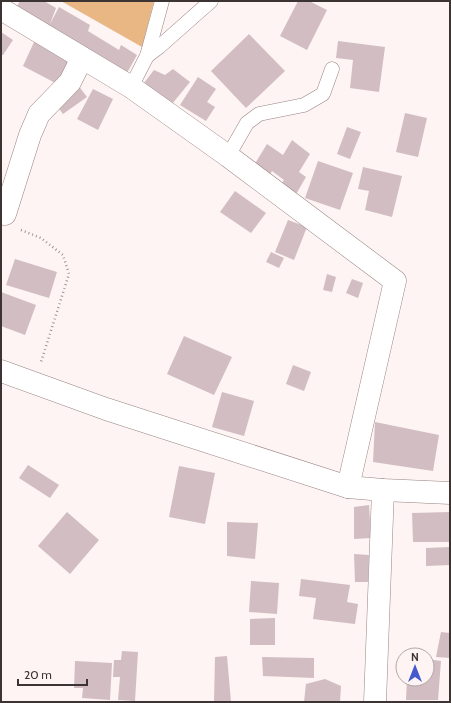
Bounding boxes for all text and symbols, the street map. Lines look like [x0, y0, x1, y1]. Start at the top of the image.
north arrow [395, 647, 435, 687]
text: N [411, 650, 419, 664]
scale bar [18, 661, 87, 687]
text: 20 m [24, 667, 52, 682]

